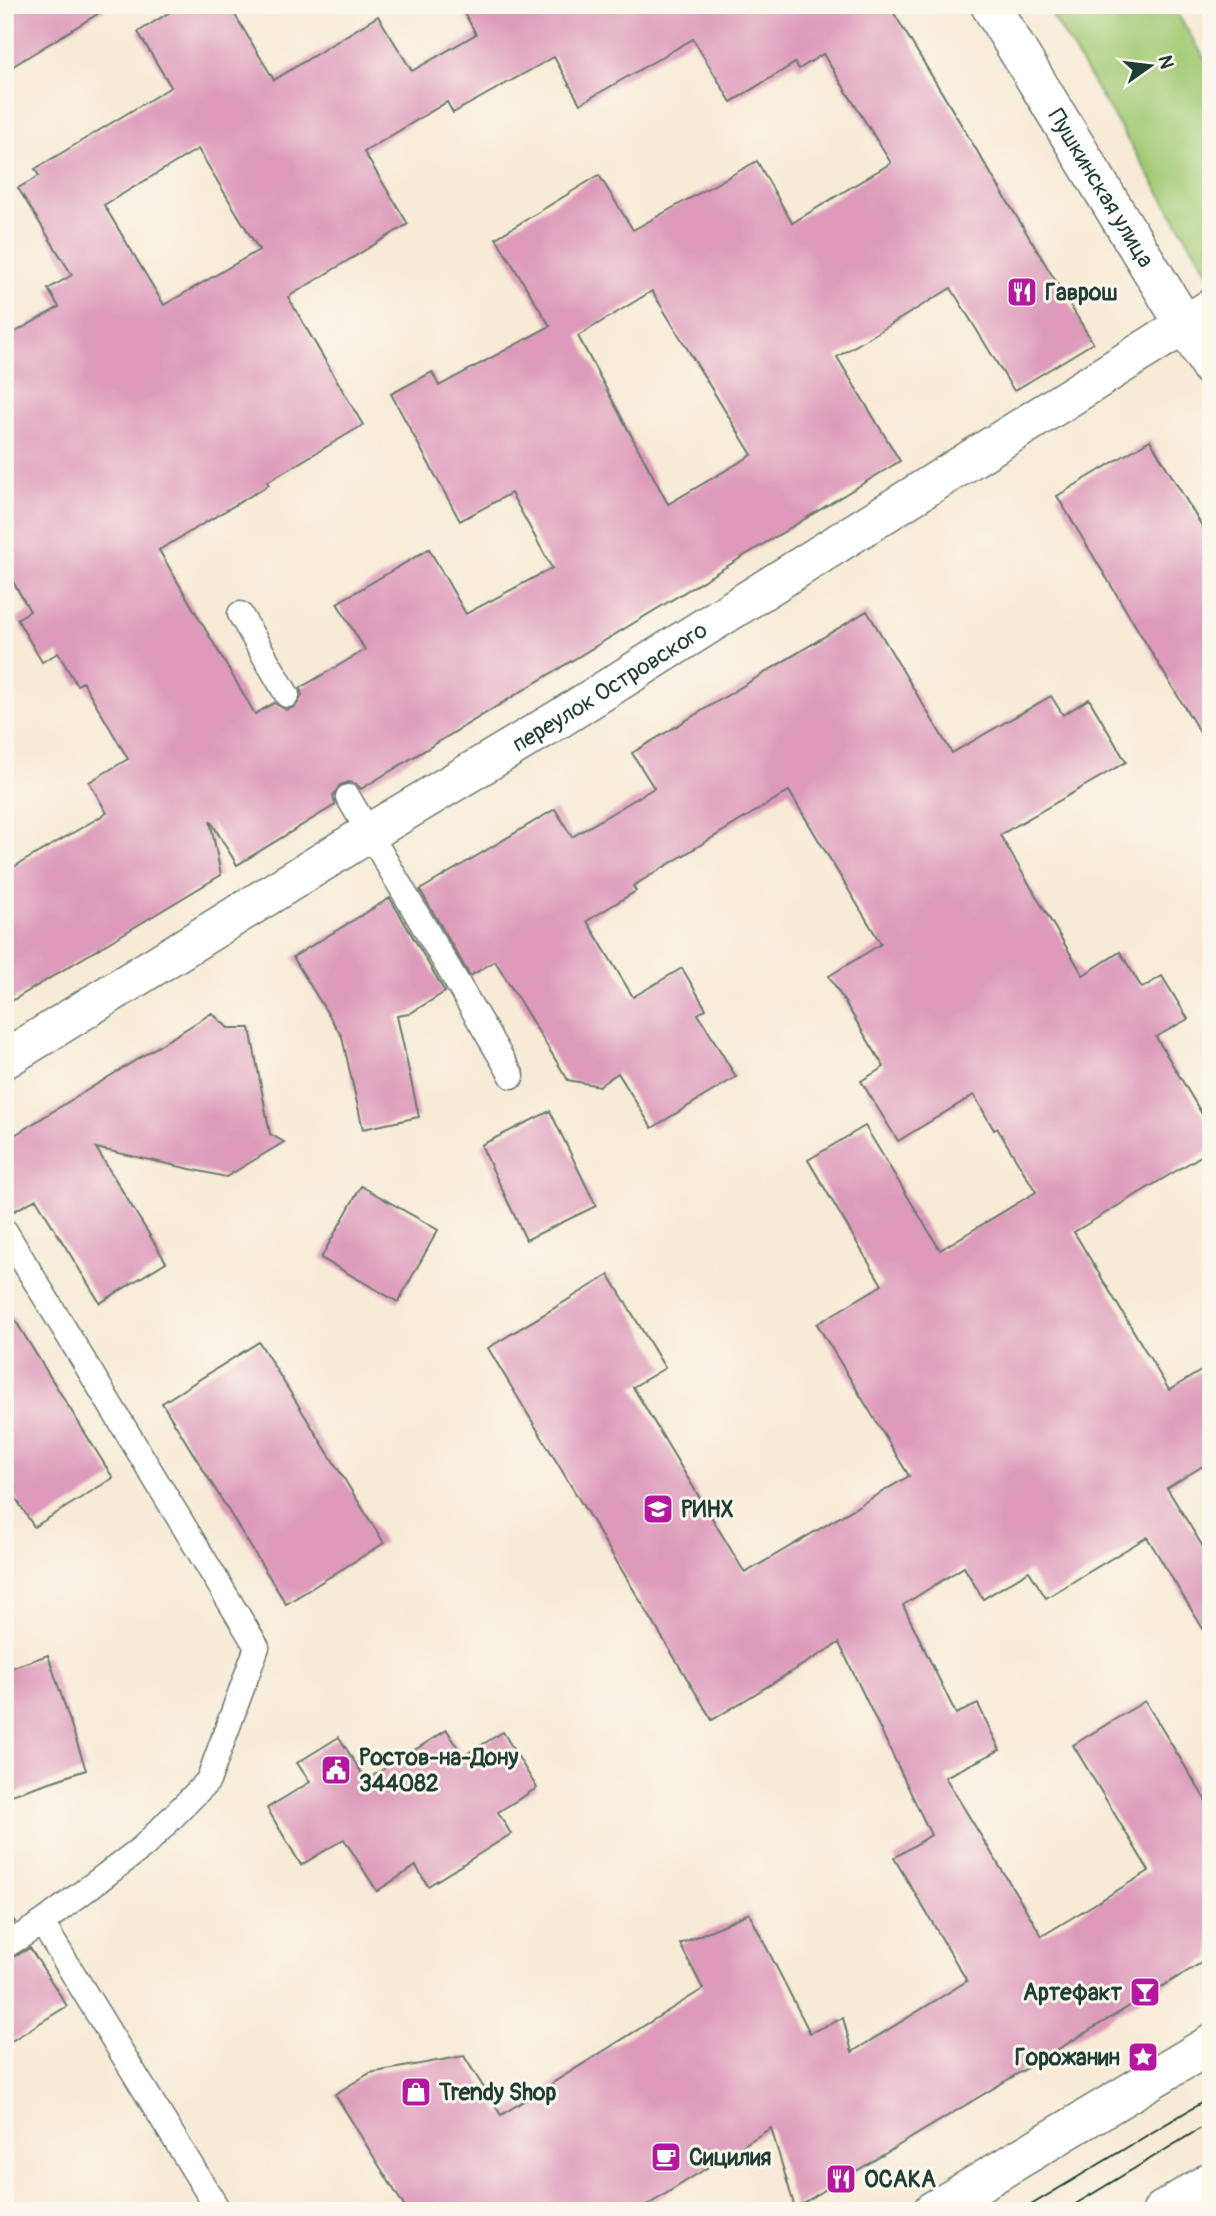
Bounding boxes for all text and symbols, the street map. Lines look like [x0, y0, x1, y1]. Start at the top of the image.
north arrow [1114, 32, 1184, 102]
text: N [1152, 53, 1179, 71]
street label: Пушкинская улица [1041, 103, 1160, 273]
restaurant icon: Гаврош [1005, 275, 1039, 309]
place label: Гаврош [1045, 278, 1118, 307]
street label: переулок Островского [507, 615, 713, 759]
school or university icon: РИНХ [641, 1492, 675, 1526]
place label: РИНХ [681, 1495, 734, 1524]
place label: Ростов-на-Дону 344082 [359, 1743, 519, 1798]
public building icon: Ростов-на-Дону 344082 [319, 1753, 353, 1787]
bar icon: Артефакт [1128, 1975, 1162, 2009]
place label: Артефакт [1023, 1978, 1122, 2007]
place icon: Горожанин [1126, 2040, 1160, 2074]
place label: Горожанин [1015, 2043, 1120, 2072]
shop icon: Trendy Shop [399, 2075, 433, 2109]
place label: Trendy Shop [438, 2078, 557, 2107]
cafe icon: Сицилия [649, 2140, 683, 2174]
place label: Сицилия [689, 2143, 771, 2172]
restaurant icon: ОСАКА [824, 2162, 858, 2196]
place label: ОСАКА [864, 2165, 936, 2194]

